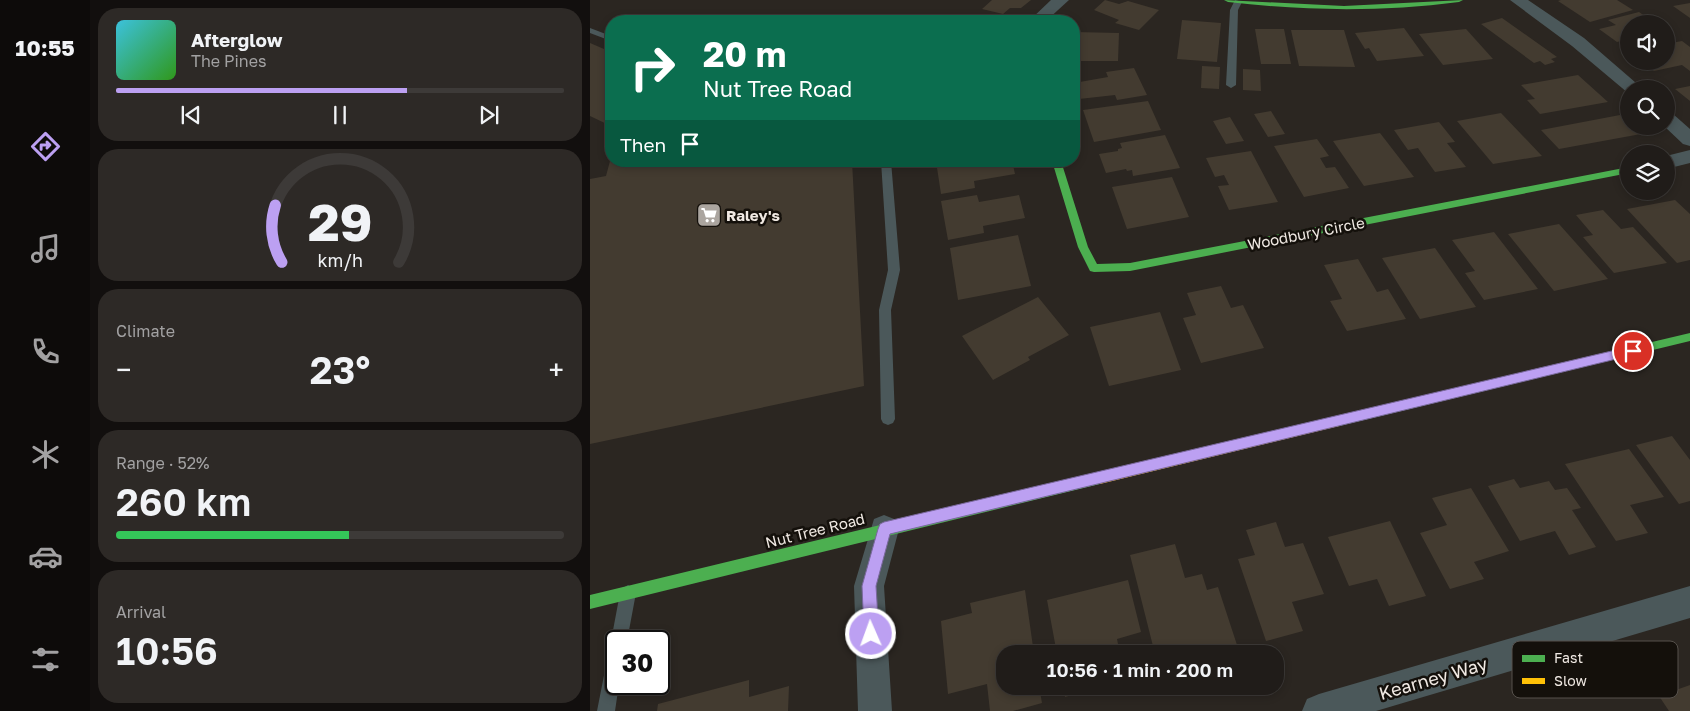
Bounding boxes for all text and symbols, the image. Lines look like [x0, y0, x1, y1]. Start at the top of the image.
map controls [1620, 15, 1675, 200]
button: sound [1620, 15, 1675, 70]
text: Afterglow [191, 28, 282, 51]
text: 20 m [703, 33, 786, 75]
text: 10:55 [15, 34, 75, 61]
icon: right [620, 35, 685, 100]
text: The Pines [191, 51, 266, 71]
text: Nut Tree Road [703, 75, 852, 102]
button: search [1620, 80, 1675, 135]
icon: previous [177, 101, 205, 129]
icon: pause [326, 101, 354, 129]
icon: next [475, 101, 503, 129]
icon: directions [28, 129, 63, 164]
icon: arrive [676, 130, 704, 158]
text: Then [620, 133, 666, 156]
button: layers [1620, 145, 1675, 200]
text: 29 [308, 190, 372, 252]
supermarket icon: Raley's [696, 202, 722, 228]
place label: Raley's [726, 206, 780, 224]
street label: Woodbury Circle [1246, 213, 1367, 253]
icon: music [28, 231, 63, 266]
text: km/h [317, 249, 363, 271]
text: Climate [116, 321, 175, 341]
pin [1612, 330, 1654, 372]
icon: phone [28, 334, 63, 369]
icon: arrive [1619, 337, 1647, 365]
text: 23° [310, 347, 370, 392]
text: − [116, 353, 131, 386]
text: + [549, 353, 564, 386]
icon: climate [28, 437, 63, 472]
text: Range · 52% [116, 453, 210, 473]
text: 260 km [116, 479, 251, 524]
street label: Nut Tree Road [763, 509, 867, 551]
icon: car [28, 539, 63, 574]
text: Arrival [116, 602, 166, 622]
position arrow [844, 607, 896, 659]
text: 10:56 [116, 628, 218, 673]
speed limit sign: 30 [605, 630, 670, 695]
legend [1512, 641, 1678, 698]
icon: filters [28, 642, 63, 677]
text: Fast [1554, 649, 1583, 666]
street label: Kearney Way [1376, 652, 1490, 704]
text: 10:56 · 1 min · 200 m [1047, 658, 1233, 681]
text: Slow [1554, 672, 1587, 689]

